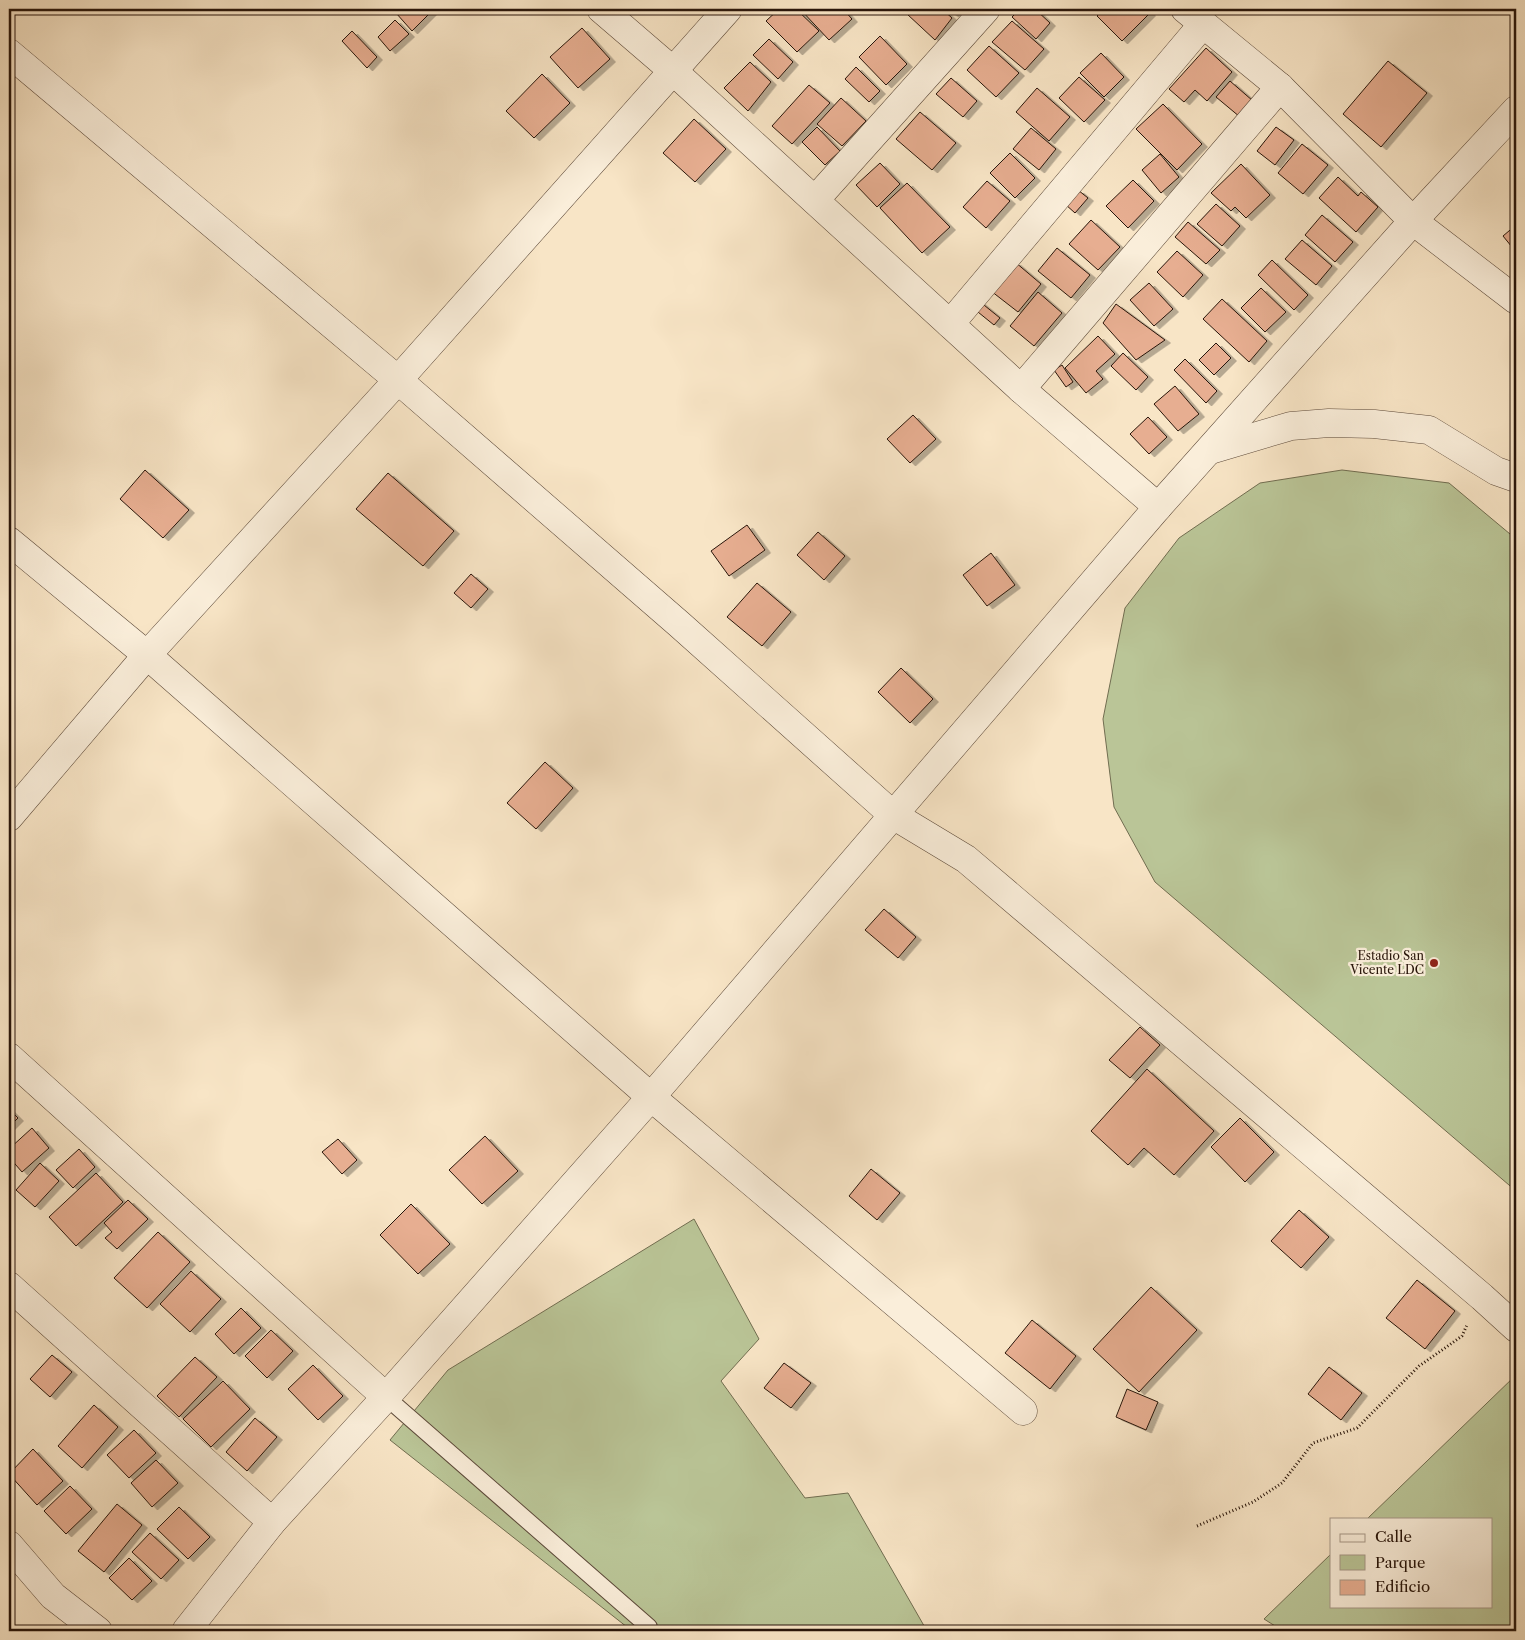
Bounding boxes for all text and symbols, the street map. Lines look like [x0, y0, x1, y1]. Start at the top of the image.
place label: Estadio San Vicente LDC [1349, 948, 1424, 977]
marker: Estadio San Vicente LDC [1428, 957, 1440, 969]
legend [1330, 1518, 1492, 1608]
text: Calle [1375, 1527, 1412, 1546]
text: Parque [1375, 1553, 1425, 1572]
text: Edificio [1375, 1577, 1430, 1596]

